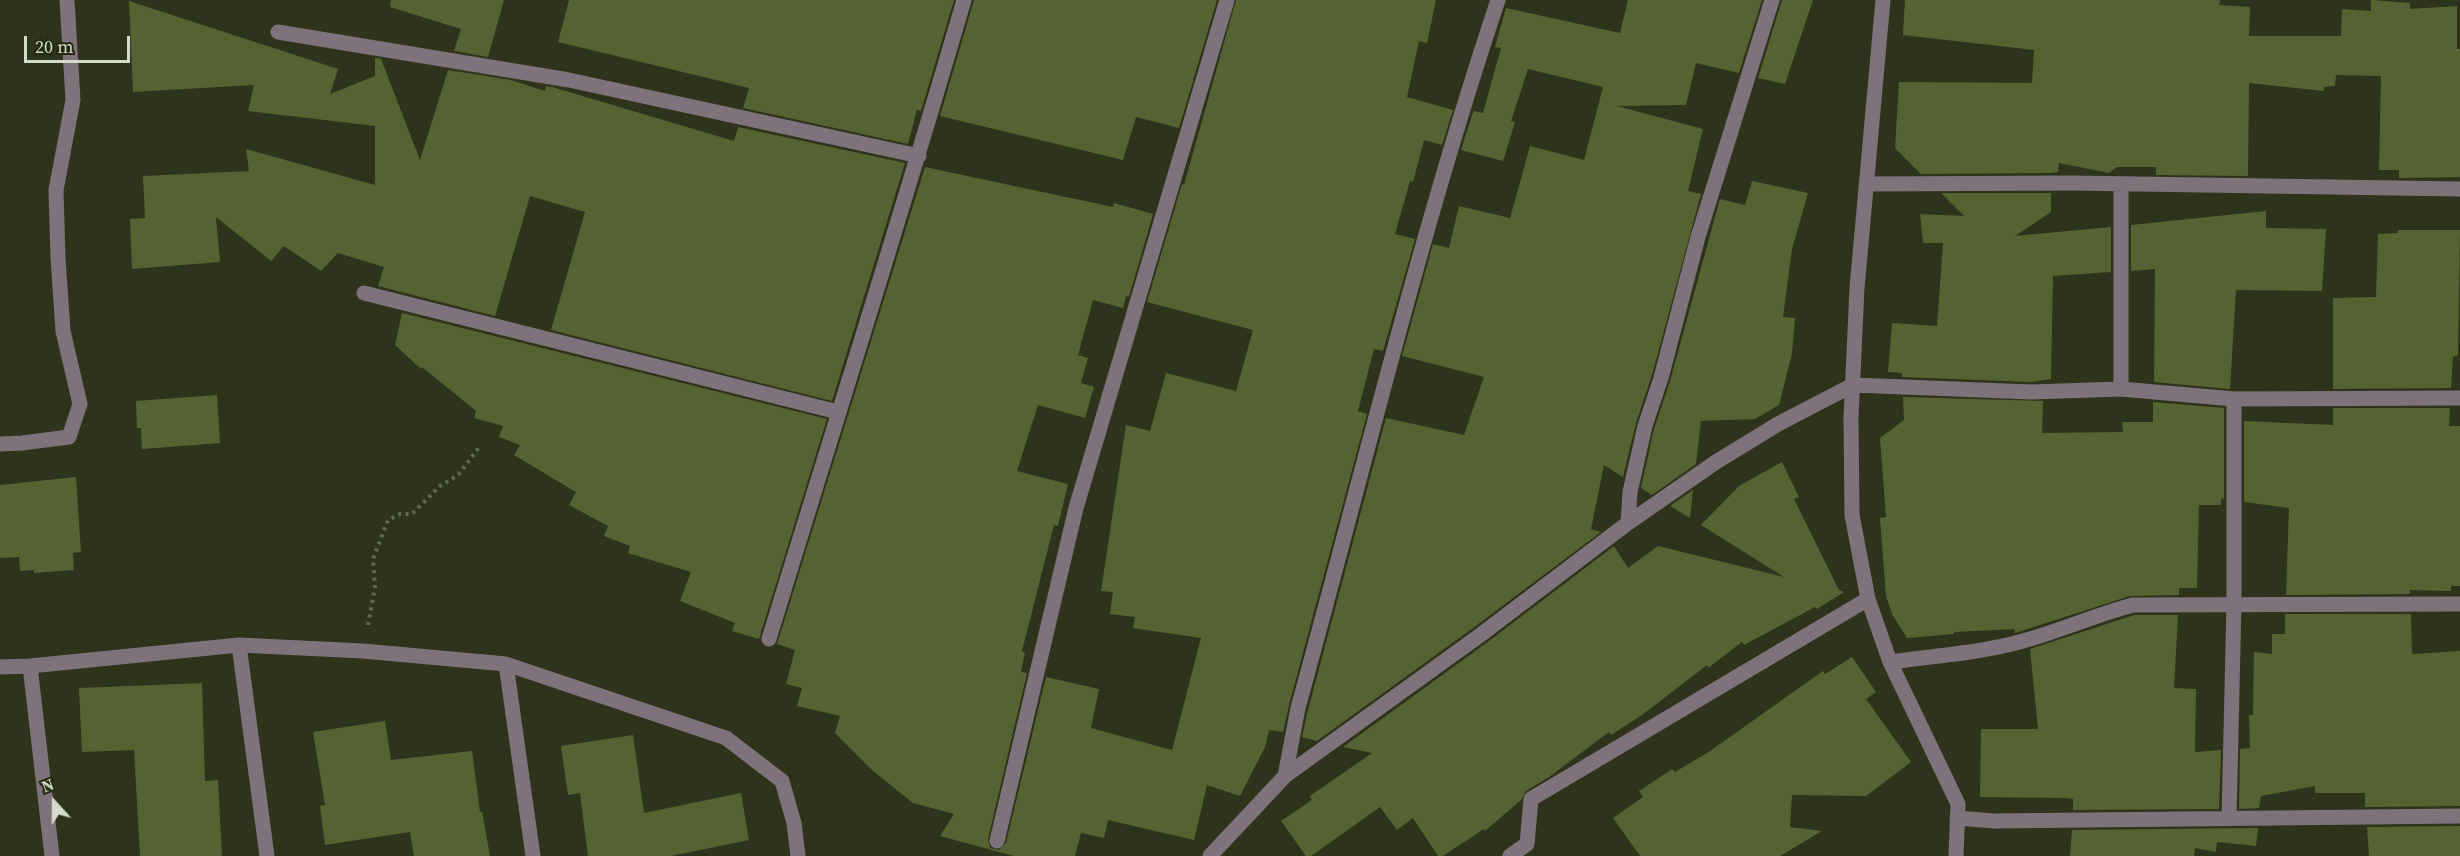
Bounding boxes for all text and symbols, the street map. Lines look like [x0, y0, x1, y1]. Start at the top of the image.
scale bar [27, 24, 134, 62]
text: 20 m [35, 34, 73, 59]
north arrow [24, 772, 84, 832]
text: N [38, 773, 57, 798]

